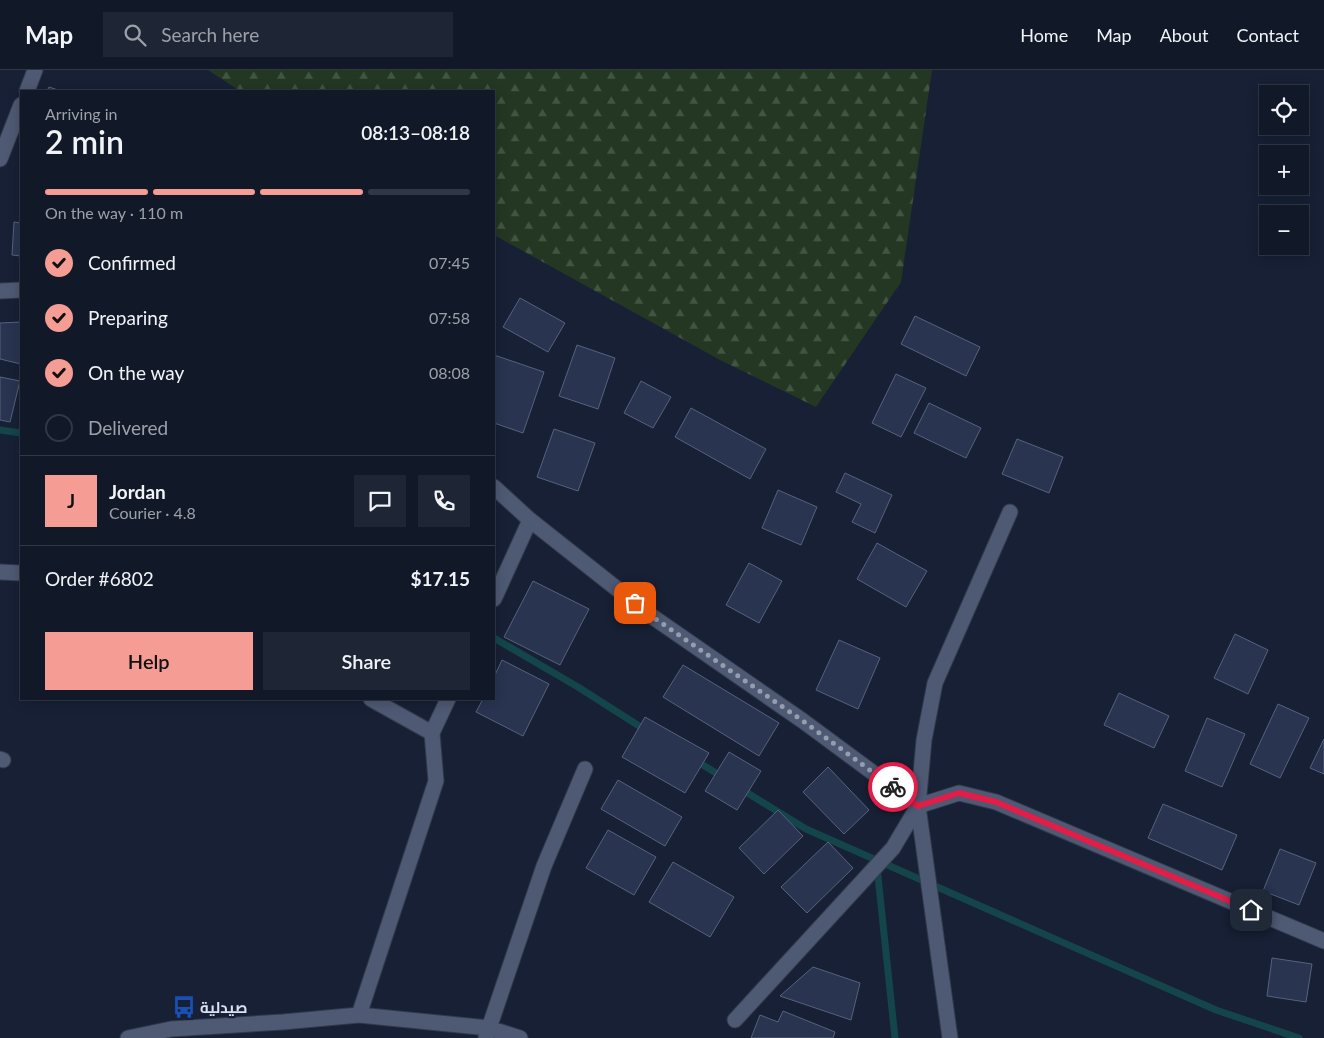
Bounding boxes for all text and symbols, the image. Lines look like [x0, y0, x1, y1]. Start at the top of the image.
search box [103, 12, 453, 57]
text: Map [25, 20, 73, 49]
icon: search [121, 21, 149, 49]
text: Search here [161, 23, 259, 46]
text: Home [1020, 24, 1068, 46]
text: Map [1096, 24, 1132, 46]
text: About [1160, 24, 1209, 46]
text: Contact [1237, 24, 1299, 46]
map controls [1259, 85, 1309, 255]
button: locate [1259, 85, 1309, 135]
text: Arriving in [45, 104, 118, 123]
text: 08:13–08:18 [361, 121, 470, 144]
text: 2 min [45, 122, 124, 161]
button: + [1259, 145, 1309, 195]
text: On the way · 110 m [45, 203, 183, 222]
button: − [1259, 205, 1309, 255]
icon: check [45, 249, 73, 277]
text: Confirmed [88, 251, 176, 274]
text: 07:45 [429, 253, 470, 272]
icon: check [45, 304, 73, 332]
text: Preparing [88, 306, 168, 329]
text: 07:58 [429, 308, 470, 327]
icon: check [45, 359, 73, 387]
text: On the way [88, 361, 184, 384]
text: 08:08 [429, 363, 470, 382]
text: Delivered [88, 416, 168, 439]
button: chat [354, 475, 406, 527]
button: phone [418, 475, 470, 527]
text: Jordan [109, 480, 166, 503]
text: J [67, 489, 75, 512]
text: Courier · 4.8 [109, 503, 196, 522]
text: Order #6802 [45, 567, 154, 590]
text: $17.15 [410, 567, 470, 590]
pin [614, 582, 656, 624]
icon: bag [621, 589, 649, 617]
button: Help [45, 632, 253, 690]
button: Share [263, 632, 470, 690]
courier [868, 762, 918, 812]
icon: bike [879, 773, 907, 801]
pin [1230, 889, 1272, 931]
icon: home [1237, 896, 1265, 924]
bus stop icon: صيدلية [171, 994, 197, 1020]
place label: صيدلية [200, 998, 248, 1016]

